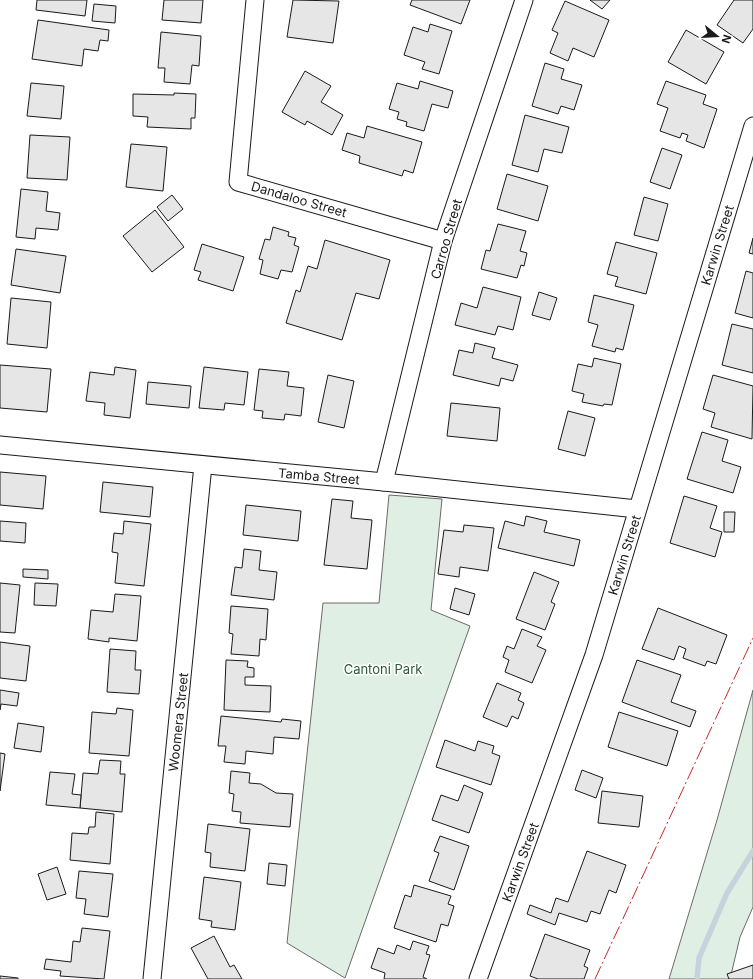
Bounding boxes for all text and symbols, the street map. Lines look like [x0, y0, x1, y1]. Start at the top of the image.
north arrow [697, 16, 737, 56]
text: N [719, 33, 734, 45]
street label: Dandaloo Street [249, 178, 349, 220]
street label: Carroo Street [427, 197, 465, 281]
street label: Karwin Street [697, 203, 737, 287]
street label: Tamba Street [278, 464, 360, 488]
street label: Karwin Street [604, 513, 644, 597]
park label: Cantoni Park [344, 661, 422, 677]
street label: Woomera Street [165, 672, 191, 772]
street label: Karwin Street [498, 820, 542, 904]

